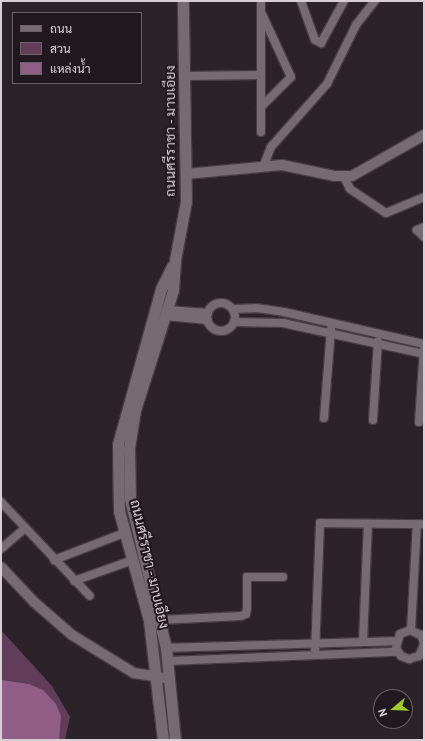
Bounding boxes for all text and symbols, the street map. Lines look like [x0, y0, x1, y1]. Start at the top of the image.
legend [12, 12, 142, 84]
text: ถนน [50, 21, 72, 36]
text: สวน [50, 41, 71, 56]
text: แหล่งน้ำ [50, 61, 90, 76]
street label: ถนนศรีราชา - มาบเอียง [162, 64, 178, 198]
street label: ถนนศรีราชา - มาบเอียง [127, 497, 173, 631]
north arrow [373, 689, 413, 729]
text: N [375, 707, 390, 718]

